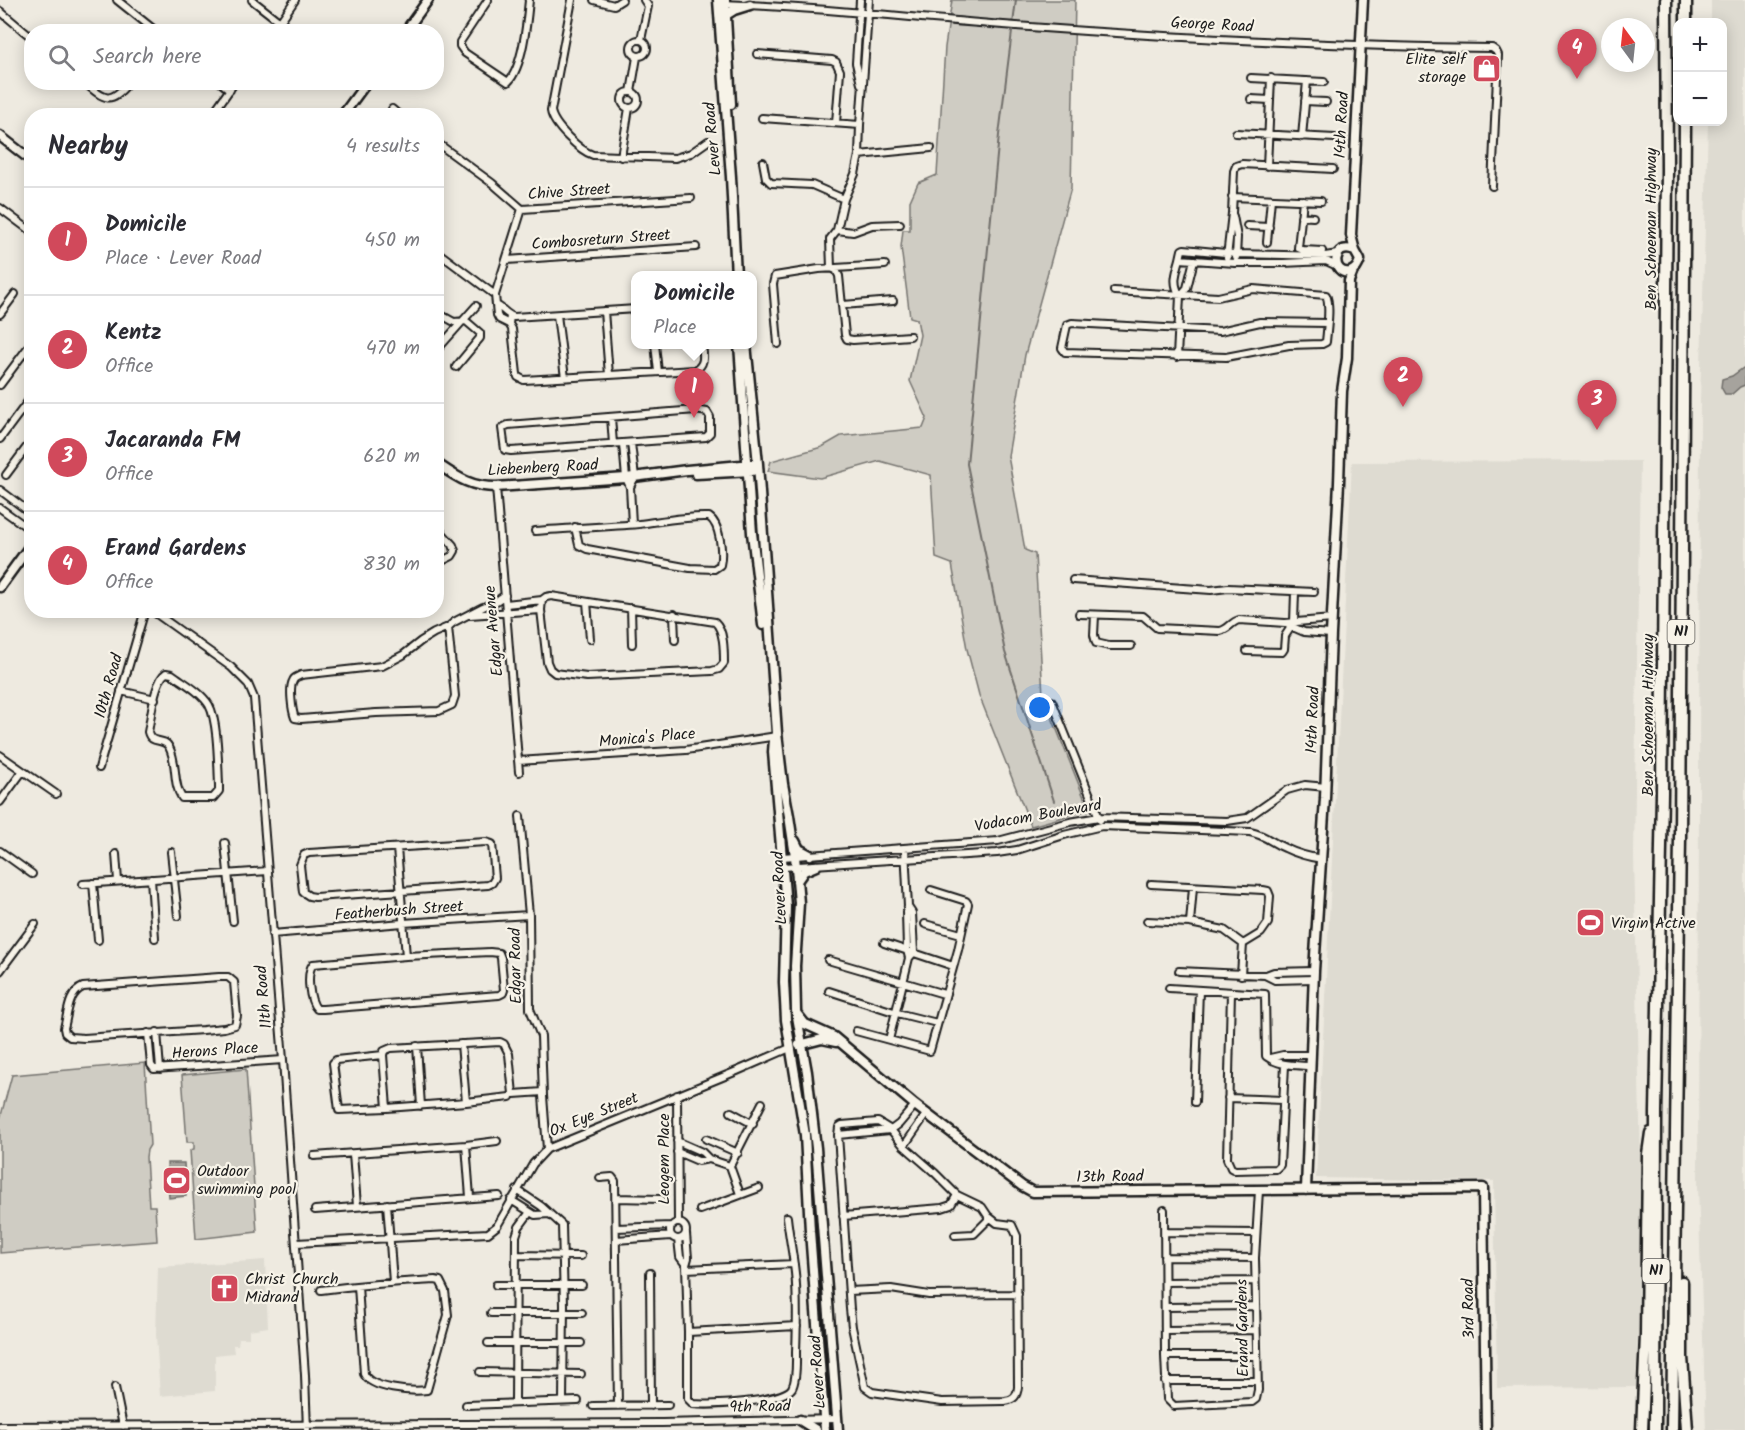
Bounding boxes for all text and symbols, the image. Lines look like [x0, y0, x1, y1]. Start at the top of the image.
street label: George Road [1170, 10, 1255, 40]
north arrow [1601, 18, 1655, 72]
map controls [1673, 18, 1727, 126]
button: + [1673, 18, 1727, 72]
search box [24, 24, 444, 90]
pin: 4 [1558, 29, 1596, 79]
text: Search here [93, 40, 201, 75]
icon: search [45, 41, 78, 74]
place label: Elite self storage [1405, 47, 1468, 90]
shop icon: Elite self storage [1471, 52, 1503, 84]
button: − [1673, 72, 1727, 126]
street label: 14th Road [1328, 90, 1356, 159]
street label: Lever Road [697, 100, 729, 177]
text: Nearby [48, 126, 128, 168]
text: 4 results [346, 131, 420, 163]
street label: Ben Schoeman Highway [1639, 147, 1664, 310]
street label: Chive Street [527, 177, 612, 207]
text: Domicile [105, 208, 187, 243]
street label: Combosreturn Street [531, 223, 672, 257]
text: 1 [64, 225, 71, 257]
text: 450 m [364, 225, 420, 257]
text: Place · Lever Road [105, 243, 261, 275]
popup [631, 271, 757, 349]
text: Domicile [653, 277, 735, 312]
text: Place [653, 312, 696, 344]
text: Kentz [105, 316, 162, 351]
text: 2 [62, 333, 73, 365]
text: 470 m [366, 333, 420, 365]
text: Office [105, 351, 153, 383]
pin: 2 [1384, 358, 1422, 407]
pin: 1 [674, 368, 714, 418]
pin: 3 [1578, 380, 1616, 430]
text: Jacaranda FM [105, 424, 240, 459]
text: 3 [62, 441, 73, 473]
text: 620 m [363, 441, 420, 473]
street label: Liebenberg Road [487, 453, 600, 483]
text: Office [105, 459, 153, 491]
text: Erand Gardens [105, 532, 246, 567]
text: 4 [62, 549, 73, 581]
text: 830 m [363, 549, 420, 581]
text: Office [105, 567, 153, 599]
street label: Edgar Avenue [478, 584, 510, 678]
road number: N1 [1668, 620, 1694, 644]
street label: Ben Schoeman Highway [1636, 633, 1661, 796]
street label: 10th Road [88, 650, 130, 721]
street label: 14th Road [1299, 685, 1327, 754]
your location [1025, 693, 1054, 722]
street label: Monica's Place [598, 721, 696, 755]
street label: Vodacom Boulevard [973, 792, 1104, 839]
street label: Lever Road [766, 850, 794, 925]
street label: Featherbush Street [334, 894, 465, 928]
sports icon: Virgin Active [1574, 907, 1606, 939]
place label: Virgin Active [1611, 911, 1696, 936]
street label: Edgar Road [503, 927, 529, 1004]
street label: 11th Road [249, 963, 279, 1030]
street label: Herons Place [171, 1036, 259, 1066]
street label: Ox Eye Street [546, 1085, 643, 1144]
street label: Leogem Place [652, 1113, 677, 1205]
place label: Outdoor swimming pool [197, 1159, 296, 1202]
sports icon: Outdoor swimming pool [160, 1164, 192, 1196]
street label: 13th Road [1076, 1164, 1145, 1190]
road number: N1 [1642, 1259, 1670, 1283]
place label: Christ Church Midrand [245, 1267, 339, 1310]
church icon: Christ Church Midrand [208, 1272, 240, 1304]
street label: 3rd Road [1456, 1277, 1482, 1340]
street label: Erand Gardens [1230, 1279, 1256, 1377]
street label: Lever Road [803, 1333, 833, 1410]
street label: 9th Road [729, 1394, 792, 1420]

